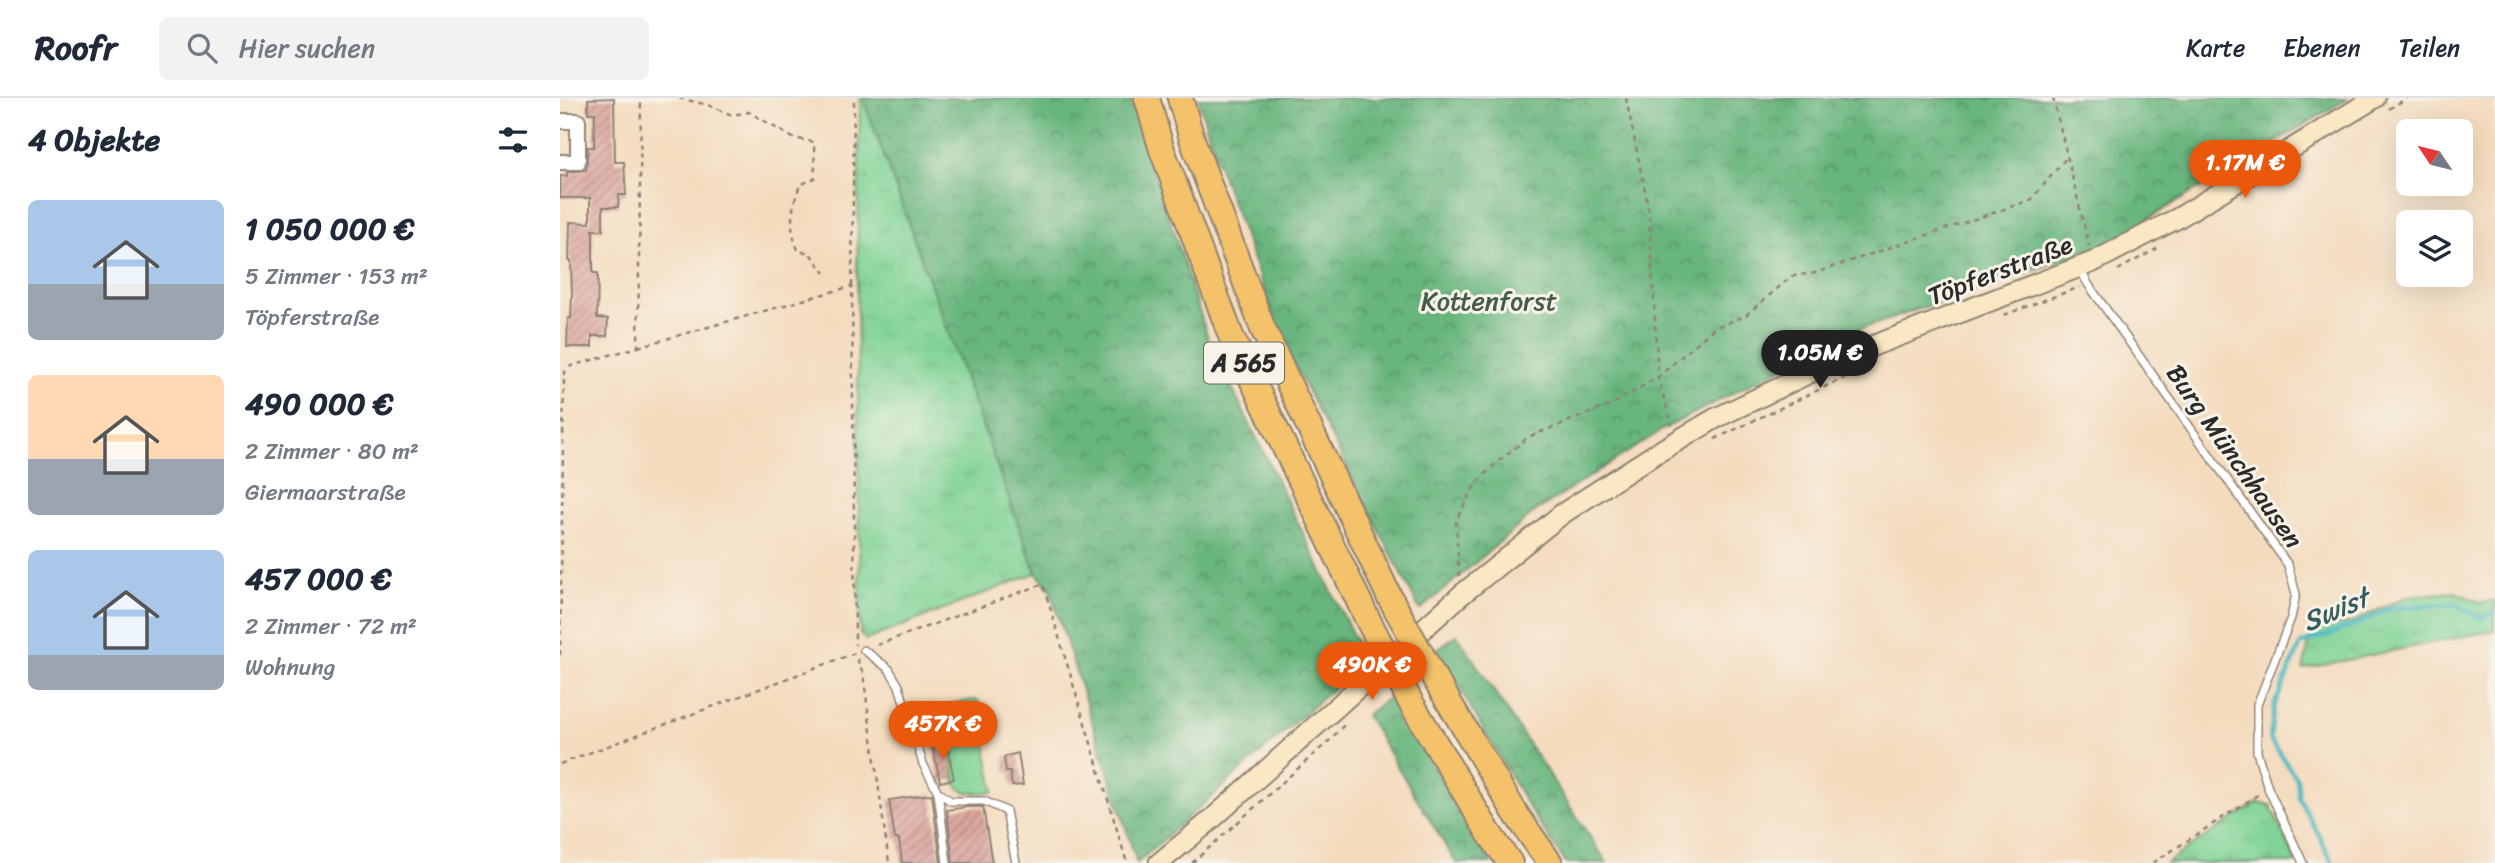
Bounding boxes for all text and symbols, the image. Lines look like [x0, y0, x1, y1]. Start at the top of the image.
search box [159, 17, 649, 80]
text: Roofr [35, 19, 117, 77]
text: Hier suchen [239, 25, 375, 71]
text: Karte [2186, 27, 2245, 69]
text: Ebenen [2283, 27, 2361, 69]
text: Teilen [2399, 27, 2460, 69]
icon: search [183, 29, 221, 67]
text: 4 Objekte [28, 113, 160, 167]
north arrow [2396, 119, 2473, 196]
map controls [2396, 119, 2473, 287]
icon: filters [494, 121, 532, 159]
pin: 1.17M € [2180, 140, 2310, 200]
text: 1.17M € [2205, 142, 2285, 183]
text: 1 050 000 € [245, 202, 414, 256]
button: layers [2396, 210, 2473, 287]
street label: Töpferstraße [1921, 221, 2080, 319]
icon: home [84, 228, 168, 312]
text: 5 Zimmer · 153 m² [245, 256, 428, 297]
park label: Kottenforst [1421, 278, 1557, 324]
text: Töpferstraße [245, 297, 379, 338]
pin: 1.05M € [1755, 330, 1885, 390]
text: 1.05M € [1777, 332, 1863, 373]
road number: A 565 [1204, 342, 1284, 384]
street label: Burg Münchhausen [2154, 354, 2316, 558]
text: 490 000 € [245, 377, 394, 431]
icon: home [84, 403, 168, 487]
text: 2 Zimmer · 80 m² [245, 431, 419, 472]
text: Giermaarstraße [245, 472, 406, 513]
text: 457 000 € [245, 552, 392, 606]
water label: Swist [2294, 572, 2381, 645]
icon: home [84, 578, 168, 662]
text: 2 Zimmer · 72 m² [245, 606, 417, 647]
pin: 490K € [1315, 642, 1429, 702]
text: 490K € [1333, 644, 1411, 685]
text: Wohnung [245, 647, 335, 688]
pin: 457K € [886, 702, 1000, 761]
text: 457K € [905, 703, 981, 744]

